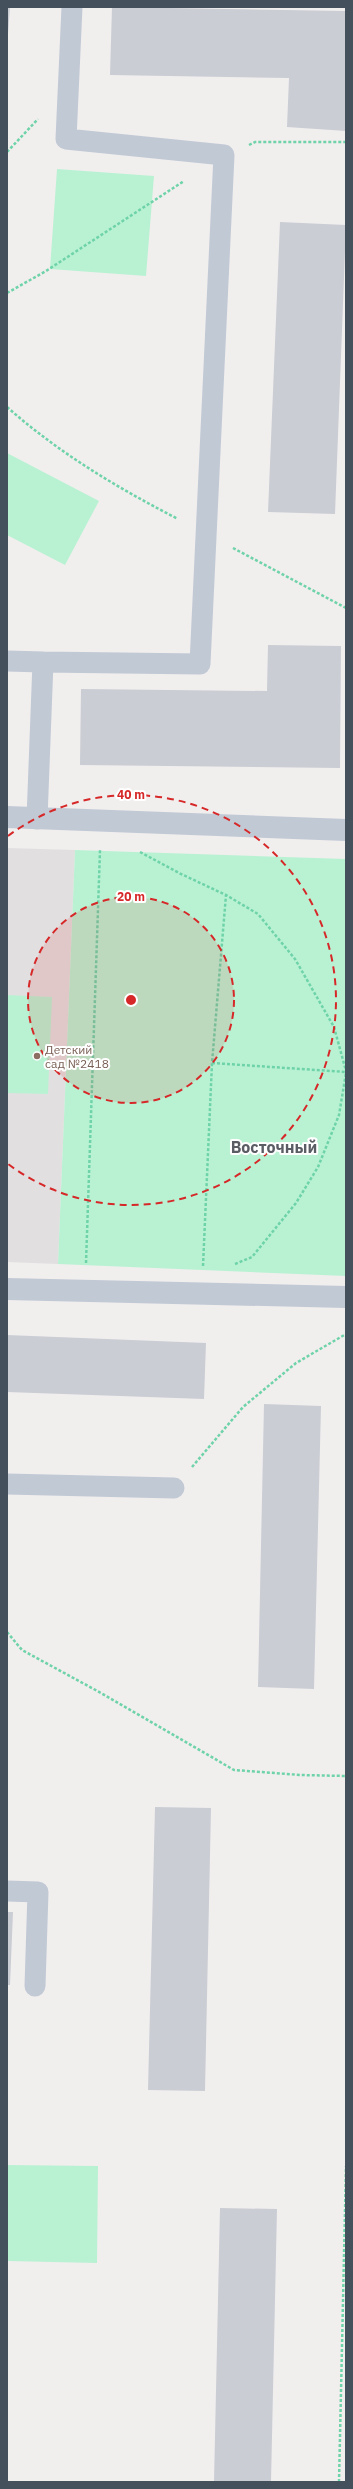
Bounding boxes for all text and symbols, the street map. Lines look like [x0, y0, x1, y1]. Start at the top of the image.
text: 40 m [117, 787, 145, 802]
text: 20 m [117, 889, 145, 904]
centre of rings [124, 993, 138, 1007]
place label: Детский сад №2418 [45, 1042, 109, 1071]
marker: Детский сад №2418 [32, 1051, 42, 1061]
district label: Восточный [231, 1137, 317, 1157]

